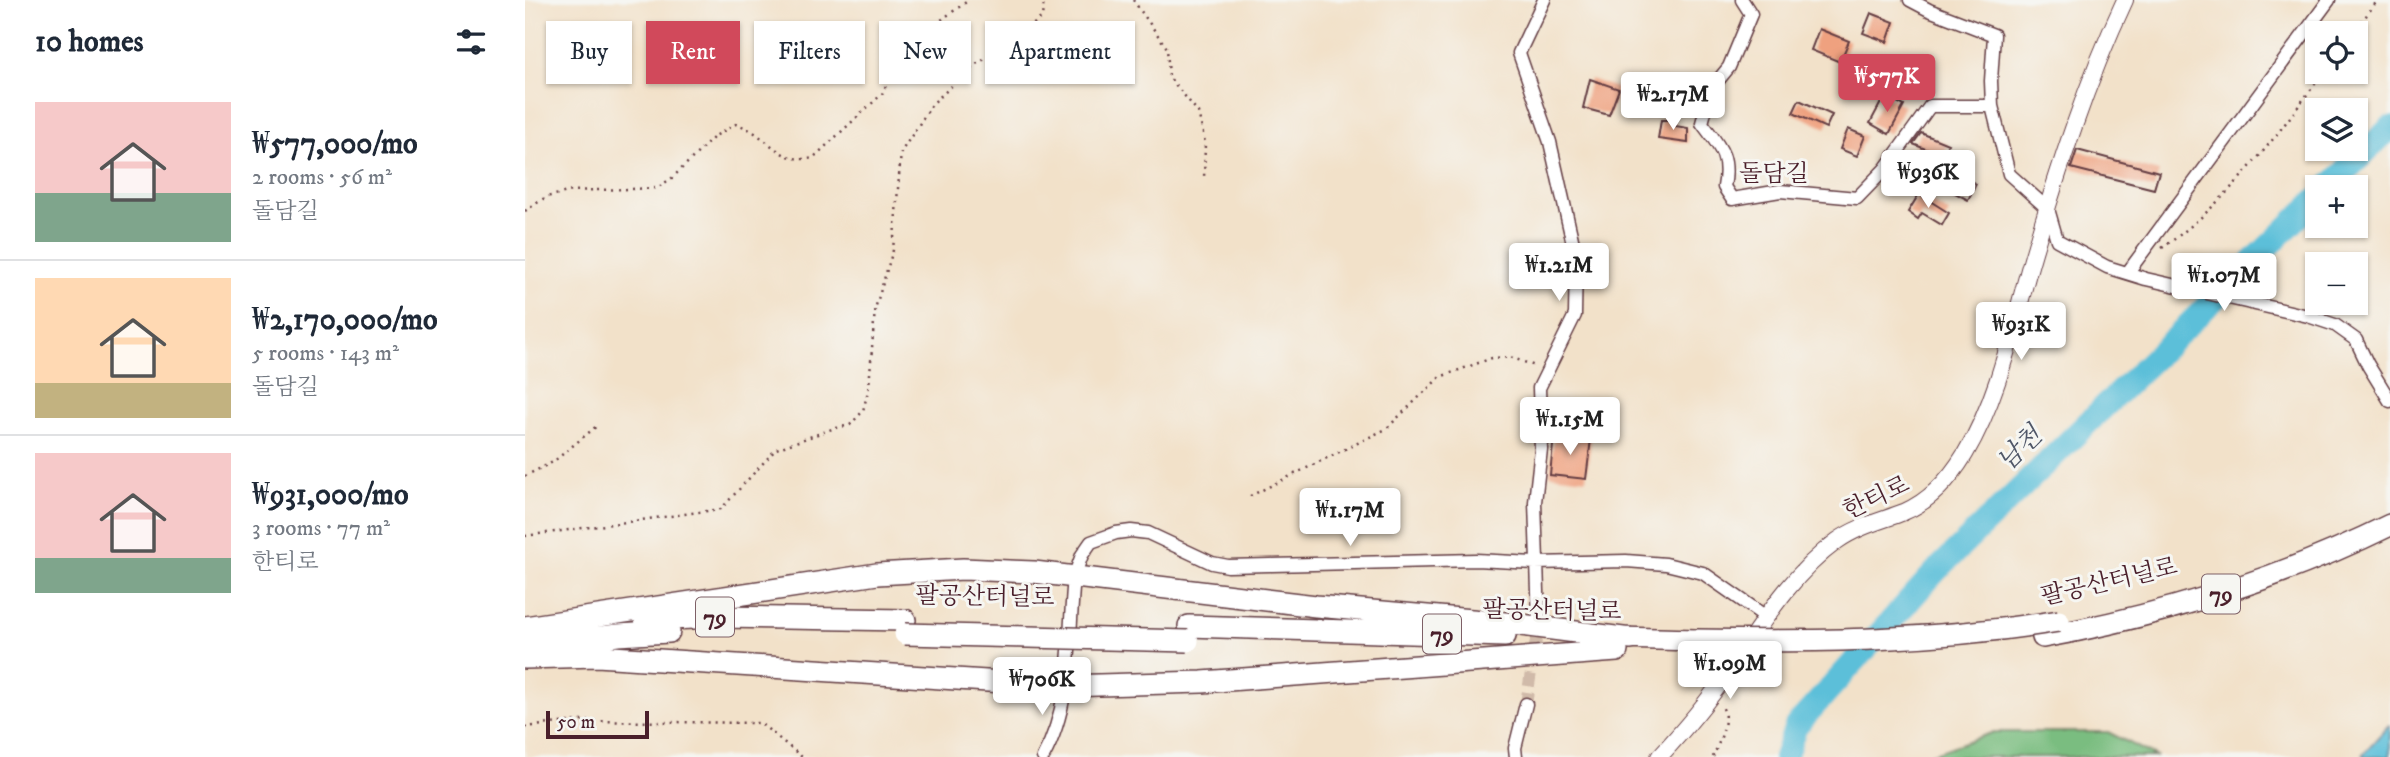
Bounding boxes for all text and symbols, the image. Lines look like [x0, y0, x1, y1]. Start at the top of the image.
chip: Buy [546, 21, 632, 84]
chip: Rent [646, 21, 740, 84]
chip: Filters [754, 21, 865, 84]
chip: New [879, 21, 971, 84]
chip: Apartment [985, 21, 1135, 84]
map controls [2305, 21, 2368, 315]
button: locate [2305, 21, 2368, 84]
icon: filters [452, 23, 490, 61]
text: 10 homes [35, 24, 144, 61]
pin: ₩577K [1838, 54, 1936, 114]
text: ₩577K [1854, 62, 1920, 91]
pin: ₩2.17M [1616, 72, 1730, 132]
text: ₩2.17M [1637, 80, 1709, 109]
button: layers [2305, 98, 2368, 161]
text: ₩577,000/mo [252, 126, 418, 163]
icon: home [91, 130, 175, 214]
pin: ₩936K [1879, 150, 1977, 210]
text: ₩936K [1897, 158, 1959, 187]
street label: 돌담길 [1739, 159, 1809, 189]
text: 2 rooms · 56 m² [252, 163, 392, 192]
button: + [2305, 175, 2368, 238]
text: 돌담길 [252, 197, 319, 226]
pin: ₩1.21M [1502, 244, 1616, 303]
text: ₩1.21M [1525, 251, 1593, 280]
button: − [2305, 252, 2368, 315]
pin: ₩1.07M [2167, 254, 2281, 313]
text: ₩1.07M [2188, 261, 2260, 290]
text: ₩2,170,000/mo [252, 302, 437, 339]
pin: ₩931K [1972, 302, 2070, 362]
icon: home [91, 306, 175, 390]
text: ₩931K [1992, 310, 2050, 339]
text: 5 rooms · 143 m² [252, 339, 399, 368]
text: 돌담길 [252, 373, 319, 402]
pin: ₩1.15M [1513, 398, 1627, 457]
text: ₩1.15M [1536, 405, 1604, 434]
water label: 남천 [1991, 418, 2051, 478]
street label: 한티로 [1839, 470, 1914, 526]
text: ₩931,000/mo [252, 477, 409, 514]
icon: home [91, 481, 175, 565]
pin: ₩1.17M [1293, 489, 1407, 548]
text: ₩1.17M [1315, 496, 1385, 525]
text: 3 rooms · 77 m² [252, 514, 390, 543]
text: 한티로 [252, 548, 319, 577]
street label: 팔공산터널로 [2038, 552, 2180, 612]
road number: 79 [2202, 574, 2240, 614]
street label: 팔공산터널로 [915, 581, 1055, 613]
street label: 팔공산터널로 [1482, 595, 1622, 627]
road number: 79 [696, 597, 734, 636]
road number: 79 [1423, 614, 1461, 654]
pin: ₩1.09M [1673, 642, 1787, 701]
text: ₩1.09M [1694, 649, 1766, 678]
pin: ₩706K [993, 658, 1091, 717]
text: ₩706K [1009, 665, 1075, 694]
scale bar [546, 708, 649, 740]
text: 50 m [557, 711, 595, 734]

